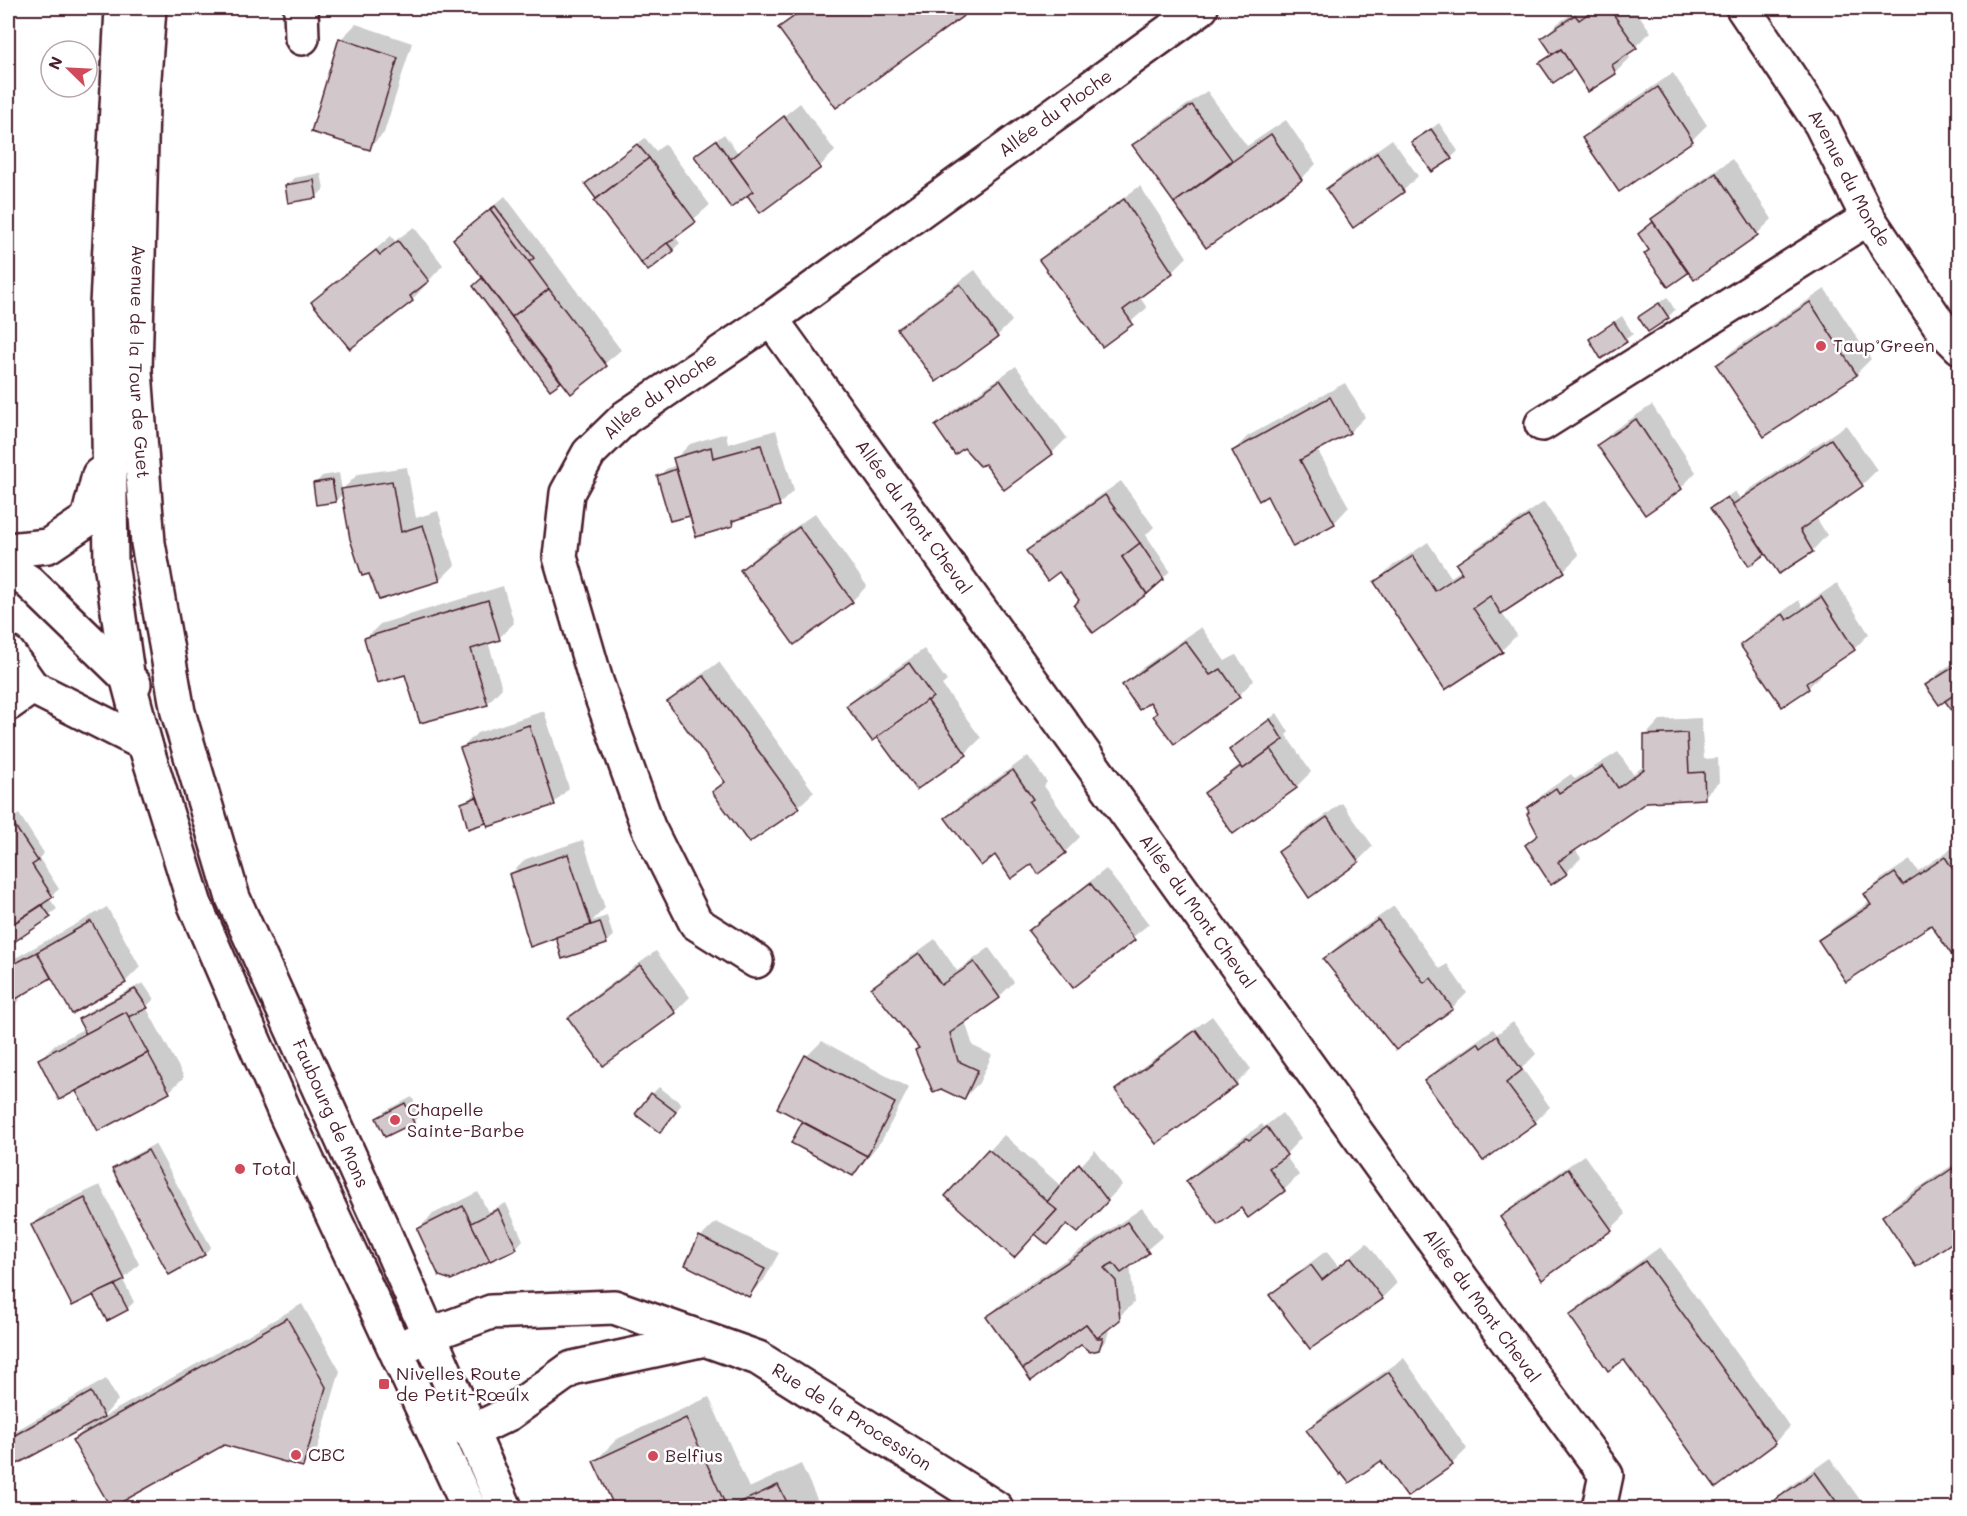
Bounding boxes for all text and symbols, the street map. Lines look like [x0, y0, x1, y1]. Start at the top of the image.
north arrow [39, 39, 99, 99]
text: N [43, 53, 67, 73]
street label: Allée du Ploche [993, 63, 1116, 162]
street label: Avenue du Monde [1803, 104, 1897, 251]
street label: Avenue de la Tour de Guet [124, 244, 156, 479]
place label: Taup’Green [1833, 333, 1935, 357]
marker: Taup’Green [1814, 339, 1828, 353]
street label: Allée du Ploche [597, 346, 721, 444]
street label: Allée du Mont Cheval [851, 434, 978, 598]
street label: Allée du Mont Cheval [1134, 829, 1262, 993]
street label: Faubourg de Mons [287, 1035, 375, 1191]
place label: Chapelle Sainte-Barbe [407, 1097, 525, 1142]
marker: Chapelle Sainte-Barbe [388, 1113, 402, 1127]
place label: Total [252, 1156, 296, 1180]
marker: Total [233, 1162, 247, 1176]
street label: Allée du Mont Cheval [1418, 1223, 1547, 1387]
street label: Rue de la Procession [768, 1357, 937, 1476]
place label: Nivelles Route de Petit-Rœulx [396, 1361, 529, 1406]
marker: Nivelles Route de Petit-Rœulx [377, 1377, 391, 1391]
place label: CBC [308, 1442, 345, 1466]
place label: Belfius [665, 1443, 723, 1467]
marker: CBC [289, 1448, 303, 1462]
marker: Belfius [646, 1449, 660, 1463]

